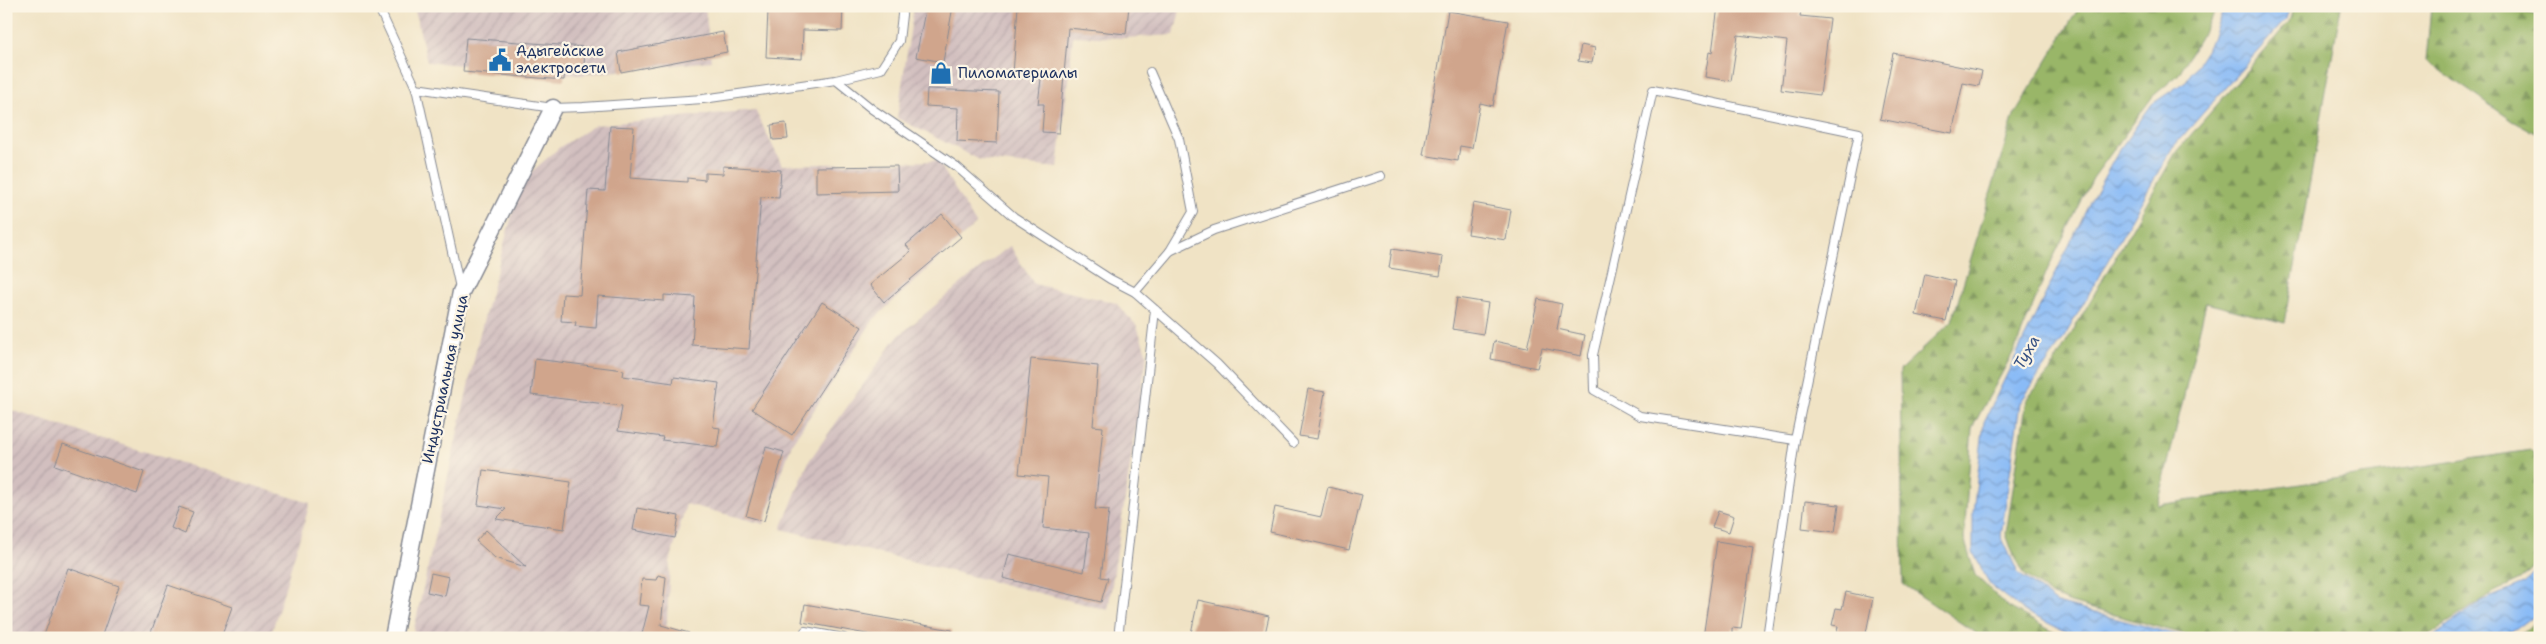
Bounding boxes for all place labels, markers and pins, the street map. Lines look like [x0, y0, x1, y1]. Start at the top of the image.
place label: Адыгейские электросети [516, 41, 606, 78]
public building icon: Адыгейские электросети [487, 47, 513, 73]
shop icon: Пиломатериалы [928, 60, 954, 86]
place label: Пиломатериалы [958, 63, 1078, 83]

